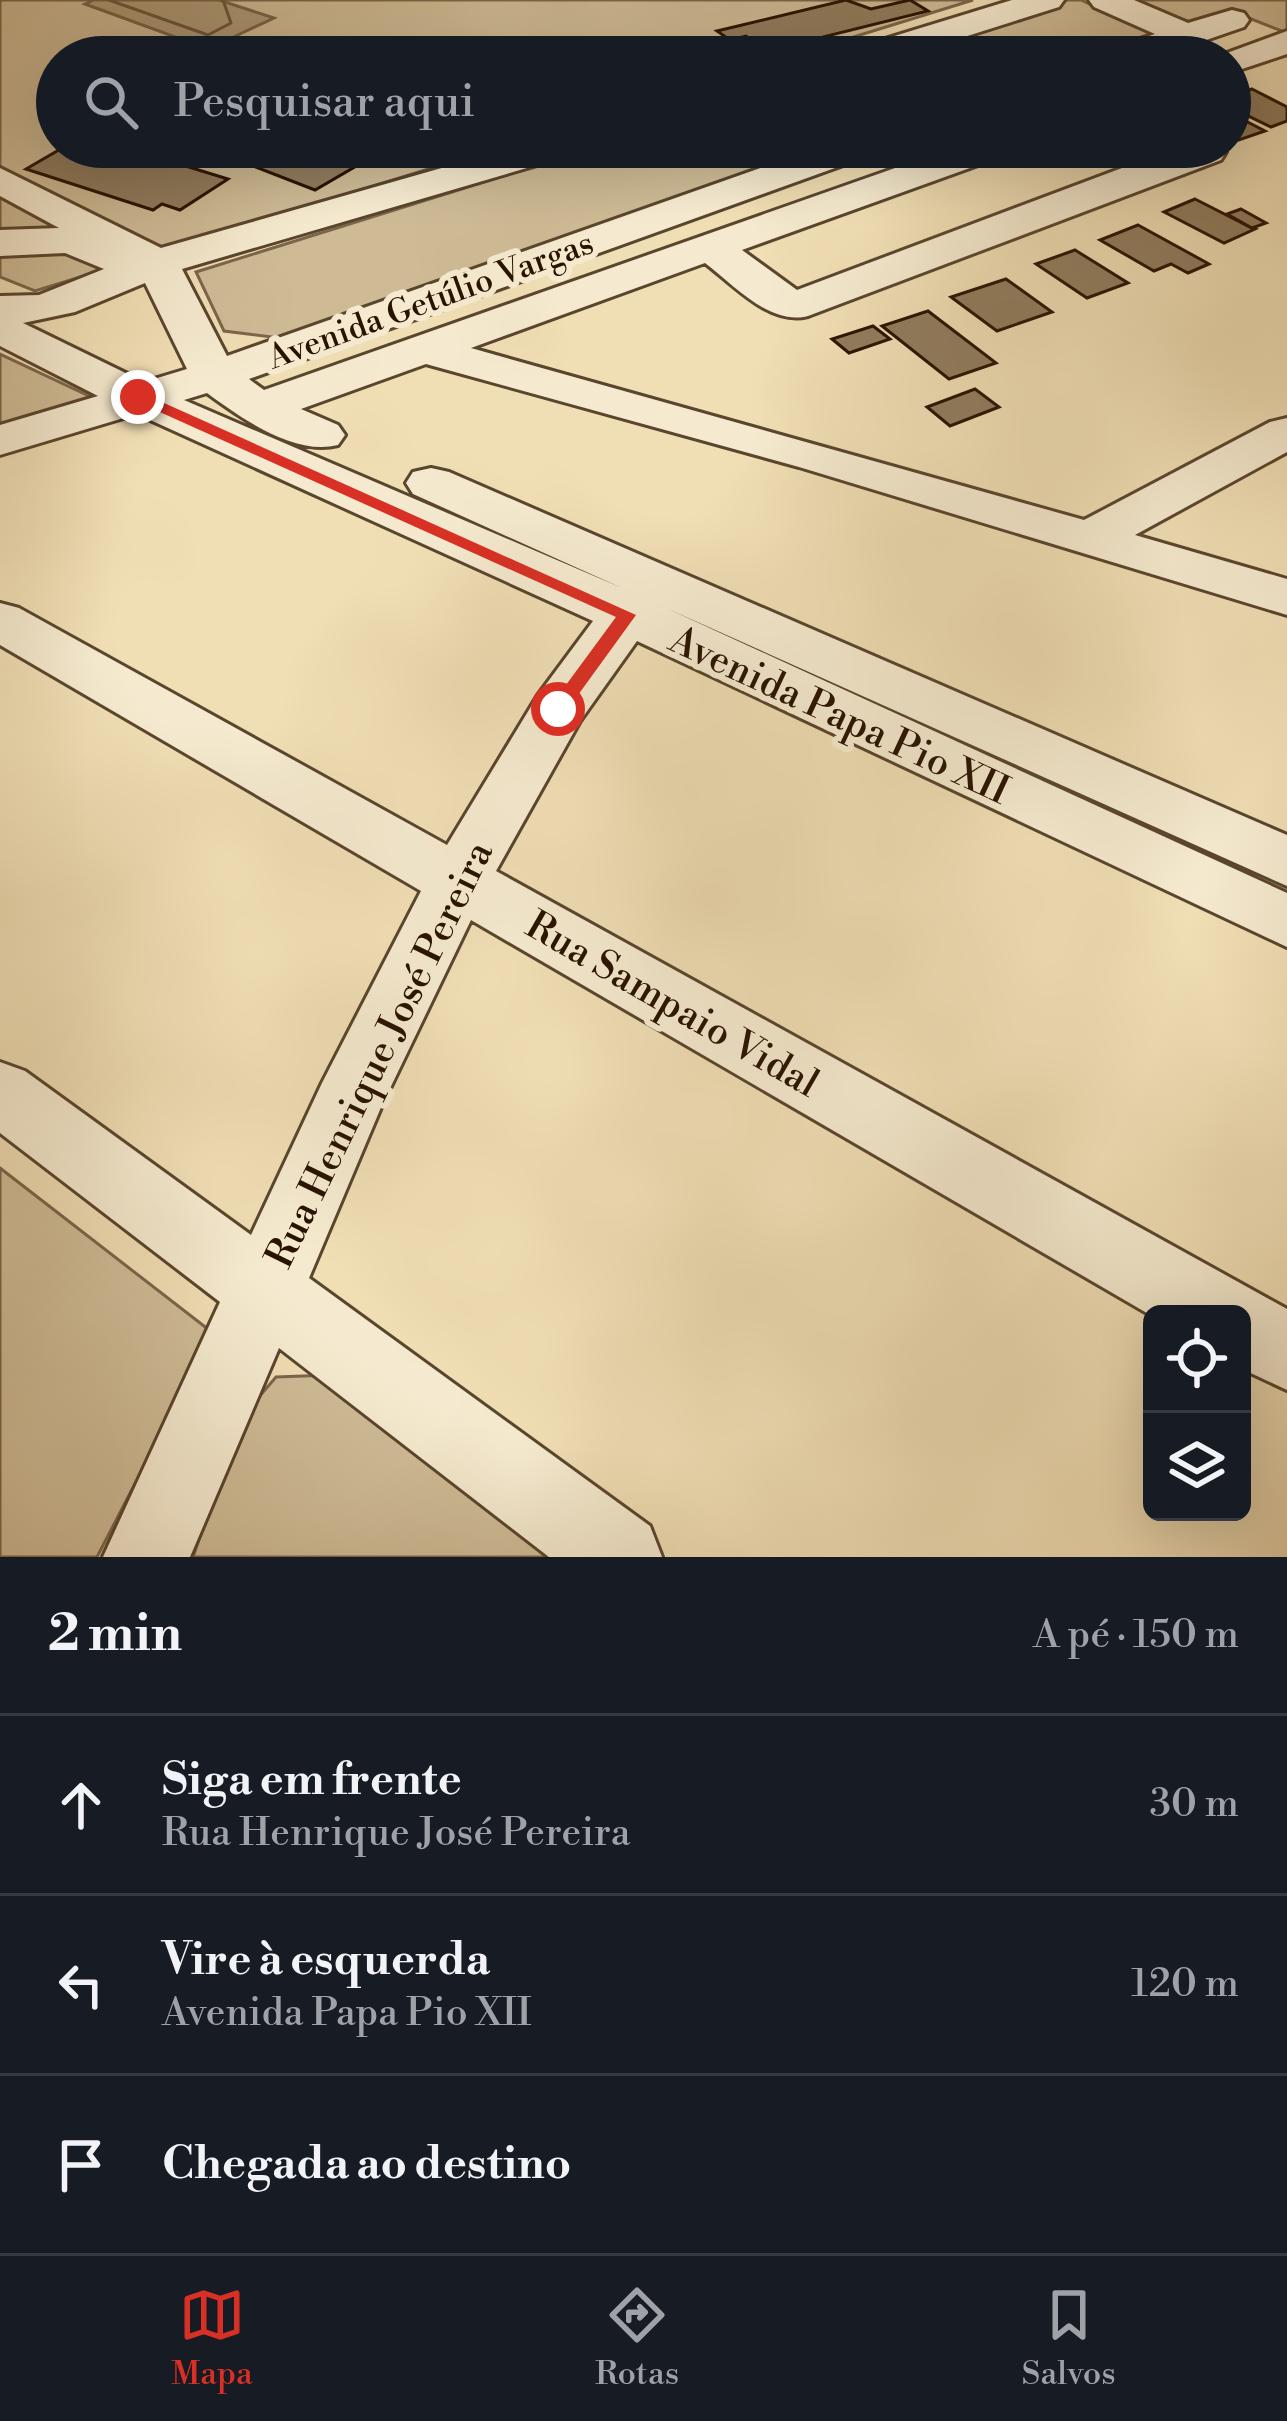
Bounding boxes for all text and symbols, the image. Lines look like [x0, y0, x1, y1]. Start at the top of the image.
search box [36, 36, 1251, 168]
icon: search [78, 69, 144, 135]
text: Pesquisar aqui [174, 74, 475, 131]
street label: Avenida Getúlio Vargas [261, 223, 599, 380]
route end [111, 370, 165, 424]
street label: Avenida Papa Pio XII [660, 616, 1017, 817]
route start [531, 682, 585, 736]
street label: Rua Henrique José Pereira [256, 834, 505, 1276]
street label: Rua Sampaio Vidal [517, 901, 827, 1109]
map controls [1143, 1305, 1251, 1521]
button: locate [1143, 1305, 1251, 1413]
button: layers [1143, 1413, 1251, 1521]
text: 2 min [48, 1603, 182, 1667]
text: A pé · 150 m [1033, 1611, 1239, 1660]
text: Siga em frente [162, 1752, 462, 1809]
icon: ahead [48, 1772, 114, 1838]
text: 30 m [1149, 1780, 1239, 1829]
text: Rua Henrique José Pereira [162, 1809, 631, 1858]
text: Vire à esquerda [162, 1932, 490, 1989]
icon: left [48, 1952, 114, 2018]
text: 120 m [1131, 1960, 1239, 2009]
text: Avenida Papa Pio XII [162, 1989, 531, 2038]
icon: arrive [48, 2132, 114, 2198]
text: Chegada ao destino [162, 2136, 571, 2193]
tab: Mapa [171, 2282, 253, 2395]
tab: Rotas [595, 2282, 679, 2395]
tab: Salvos [1022, 2282, 1116, 2395]

